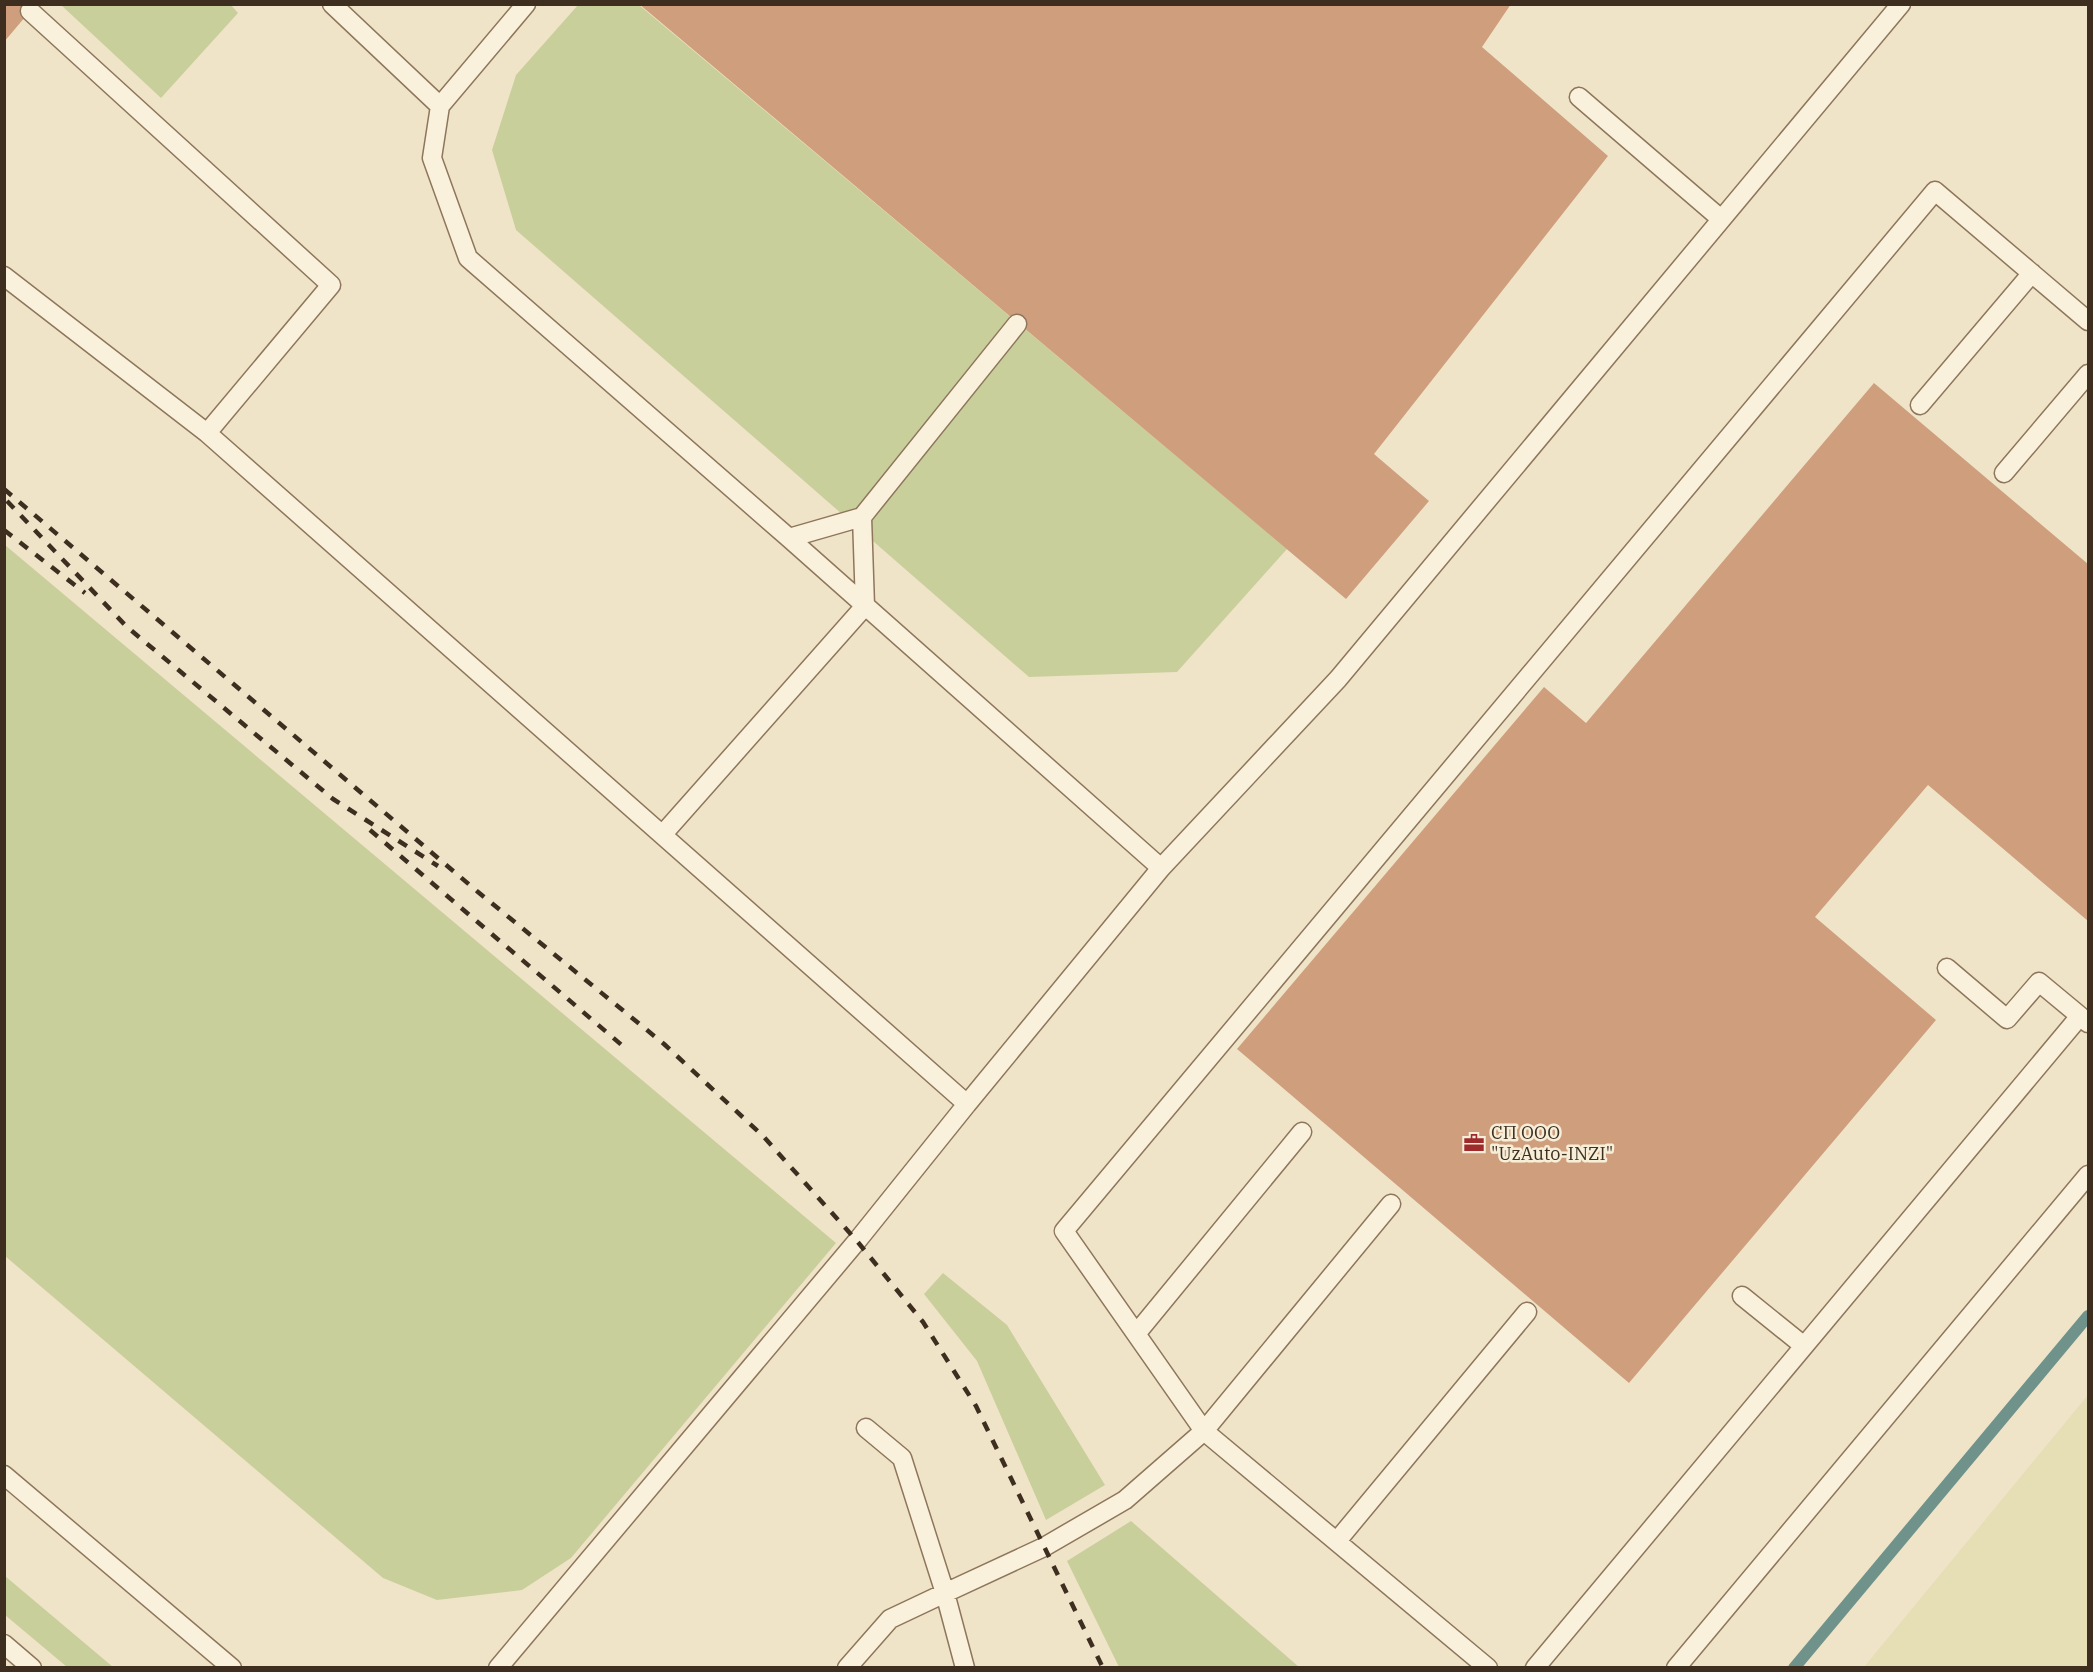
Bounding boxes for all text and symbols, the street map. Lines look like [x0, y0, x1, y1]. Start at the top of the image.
place label: СП ООО "UzAuto-INZI" [1491, 1121, 1613, 1165]
office icon: СП ООО "UzAuto-INZI" [1462, 1131, 1486, 1155]

